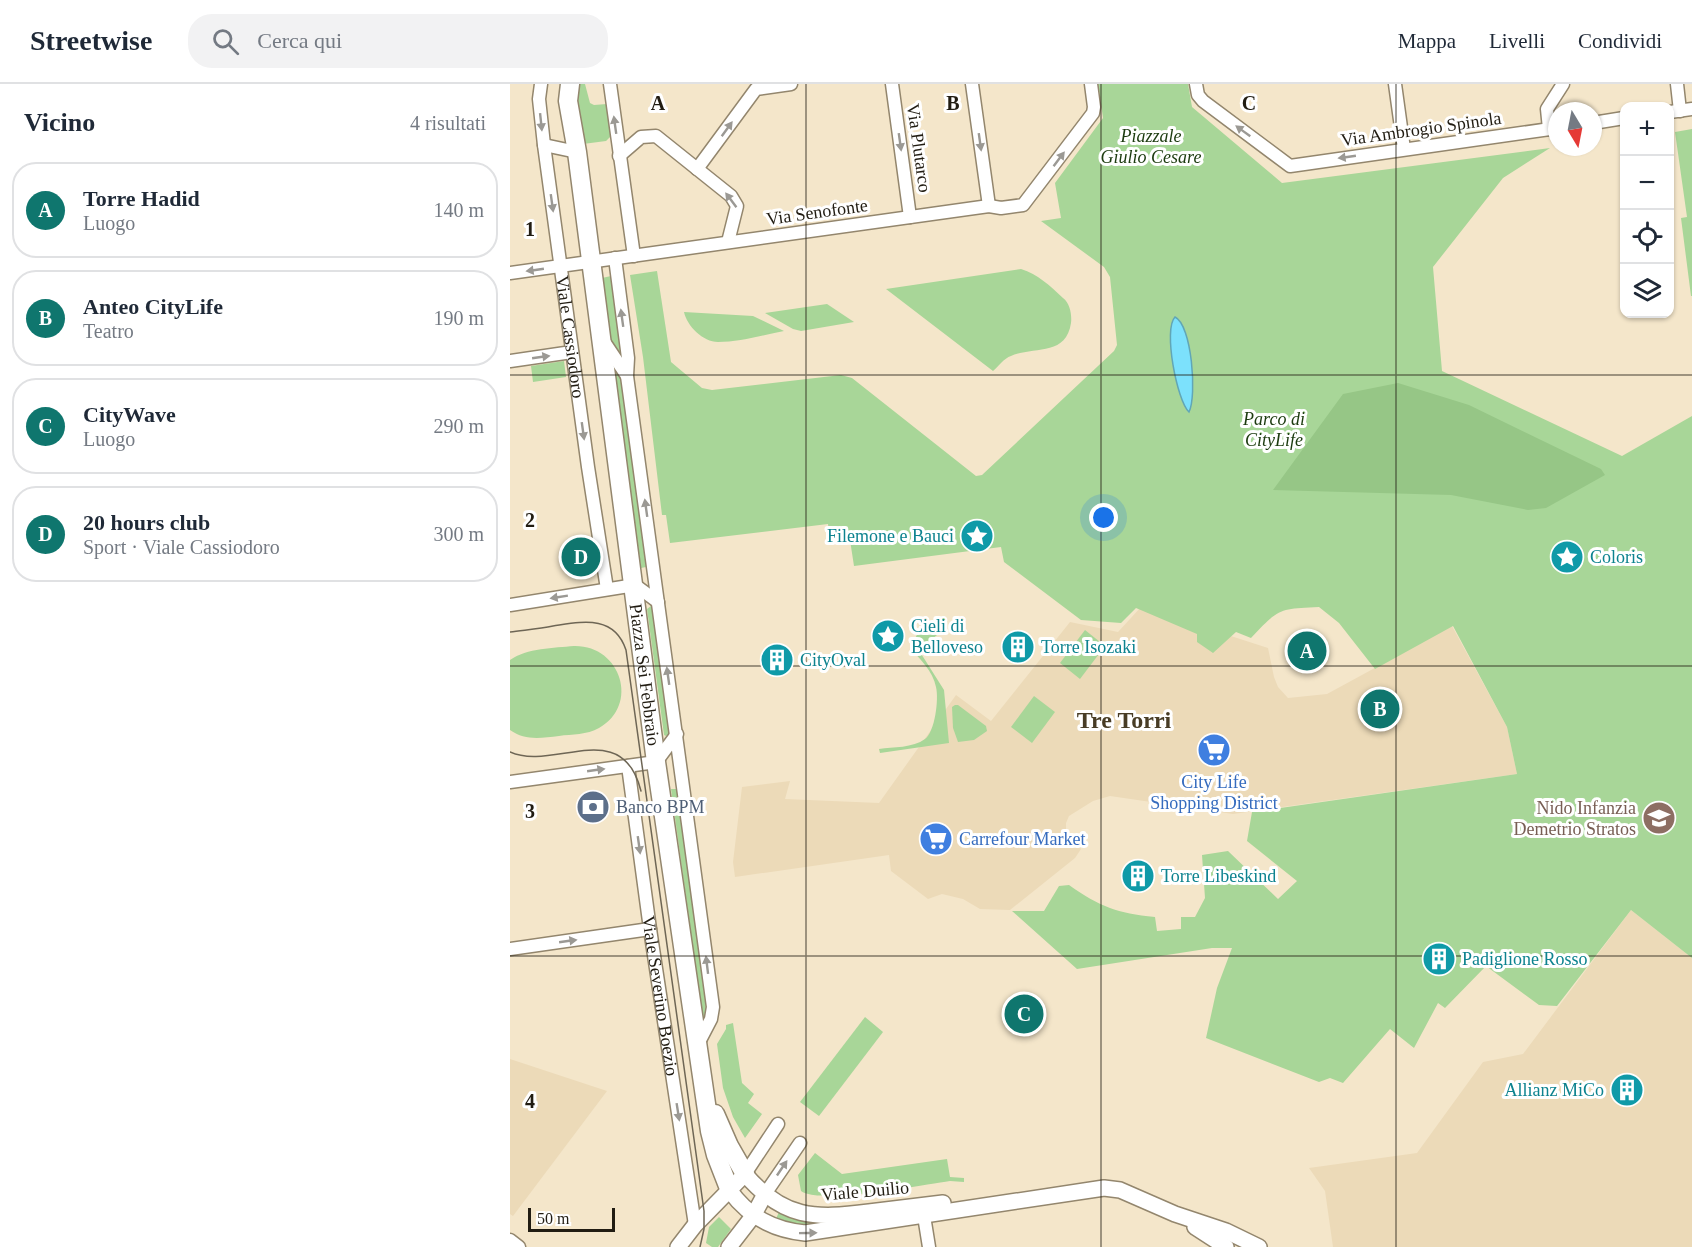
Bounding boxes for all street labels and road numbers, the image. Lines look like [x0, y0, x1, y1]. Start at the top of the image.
street label: Via Plutarco [903, 102, 935, 194]
street label: Via Ambrogio Spinola [1339, 108, 1503, 150]
street label: Via Senofonte [765, 195, 869, 229]
street label: Viale Cassiodoro [552, 274, 588, 399]
street label: Piazza Sei Febbraio [626, 602, 664, 747]
street label: Viale Severino Boezio [638, 914, 682, 1077]
street label: Viale Duilio [820, 1177, 910, 1205]

